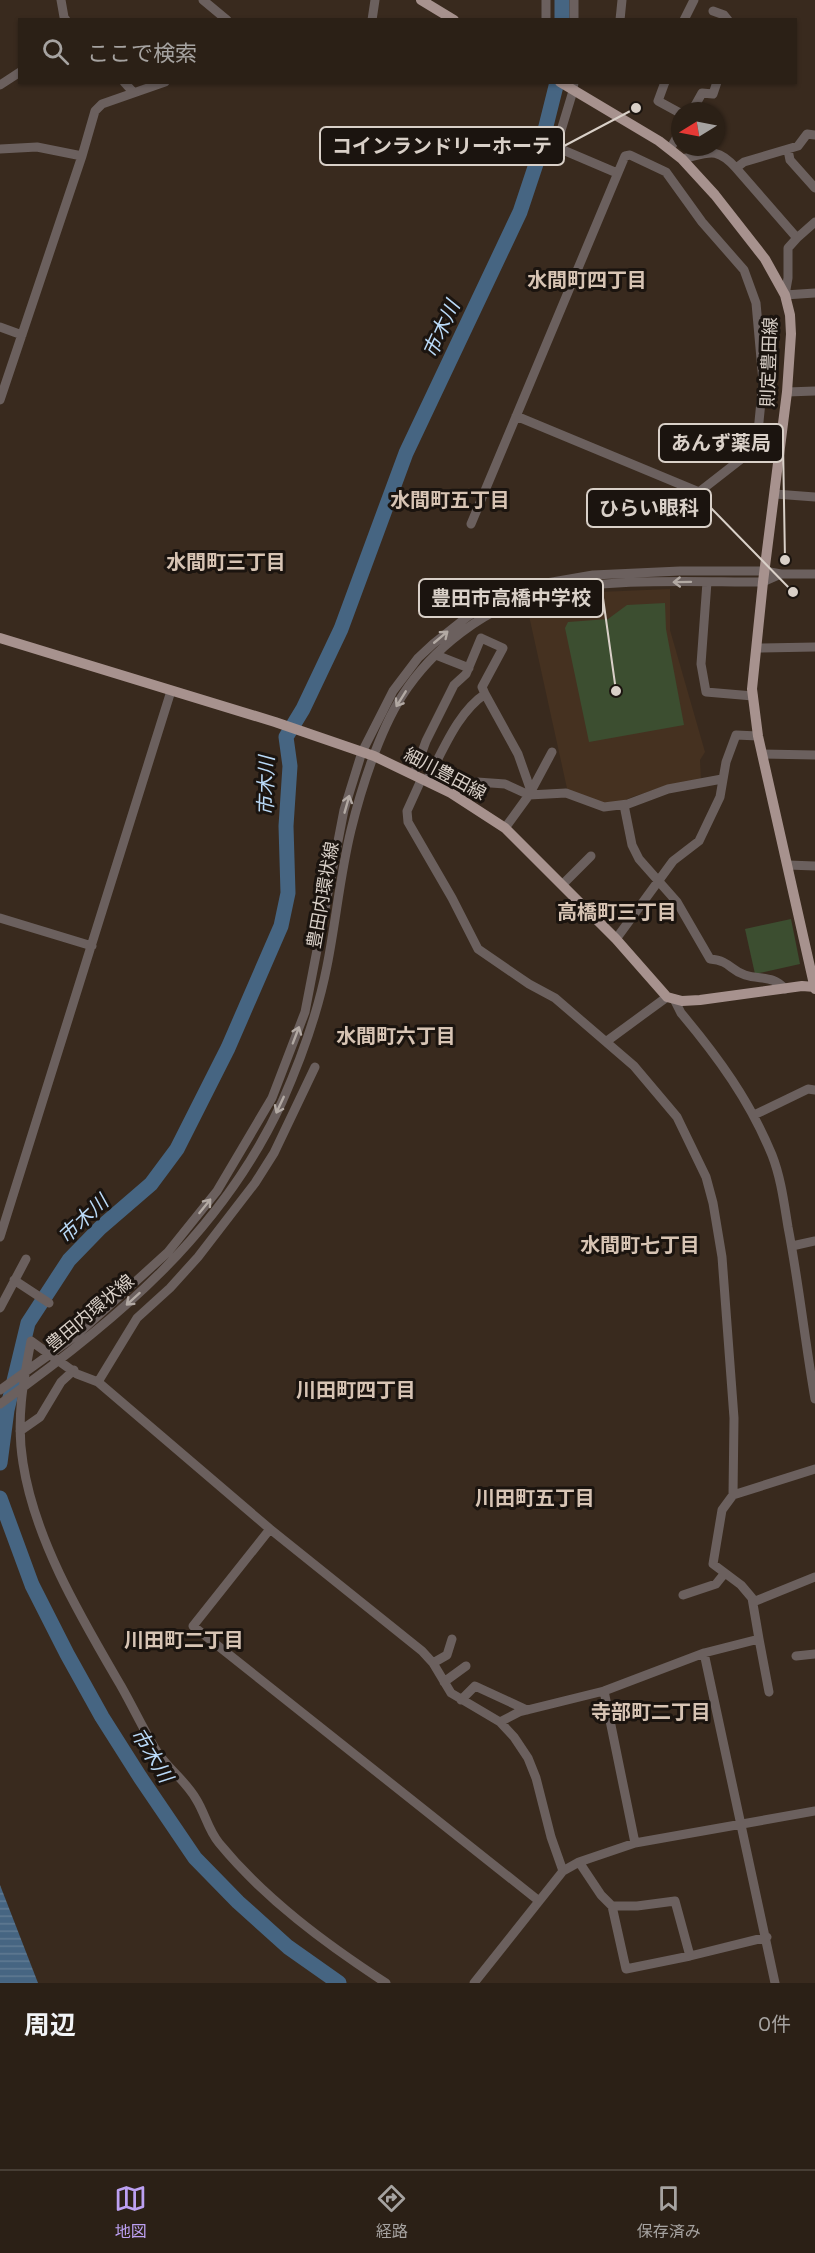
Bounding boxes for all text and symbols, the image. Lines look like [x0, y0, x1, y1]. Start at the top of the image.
search box [18, 18, 797, 84]
icon: search [39, 35, 72, 68]
text: ここで検索 [87, 39, 197, 66]
north arrow [671, 102, 725, 156]
callout: コインランドリーホーテ [320, 127, 564, 165]
text: コインランドリーホーテ [332, 133, 552, 157]
district label: 水間町四丁目 [527, 267, 647, 291]
water label: 市木川 [417, 295, 464, 361]
street label: 則定豊田線 [755, 317, 781, 407]
callout: あんず薬局 [659, 424, 783, 462]
text: あんず薬局 [671, 430, 771, 454]
district label: 水間町五丁目 [390, 487, 510, 511]
callout: ひらい眼科 [587, 489, 711, 527]
text: ひらい眼科 [599, 495, 699, 519]
district label: 水間町三丁目 [166, 549, 286, 573]
one-way arrow [672, 576, 692, 588]
callout: 豊田市高橋中学校 [419, 579, 603, 617]
text: 豊田市高橋中学校 [431, 585, 591, 609]
one-way arrow [433, 630, 448, 644]
one-way arrow [394, 690, 406, 707]
street label: 細川豊田線 [401, 742, 490, 804]
water label: 市木川 [252, 754, 278, 816]
one-way arrow [341, 795, 353, 814]
street label: 豊田内環状線 [302, 840, 342, 950]
district label: 高橋町三丁目 [557, 899, 677, 923]
district label: 水間町六丁目 [336, 1023, 456, 1047]
one-way arrow [291, 1026, 302, 1045]
one-way arrow [273, 1095, 285, 1113]
water label: 市木川 [52, 1188, 114, 1248]
one-way arrow [198, 1198, 211, 1214]
district label: 水間町七丁目 [580, 1232, 700, 1256]
street label: 豊田内環状線 [41, 1269, 138, 1355]
one-way arrow [126, 1292, 141, 1306]
district label: 川田町四丁目 [296, 1377, 416, 1401]
district label: 川田町五丁目 [475, 1485, 595, 1509]
district label: 川田町二丁目 [124, 1627, 244, 1651]
district label: 寺部町二丁目 [591, 1699, 711, 1723]
water label: 市木川 [127, 1723, 180, 1788]
text: 周辺 [24, 2008, 76, 2039]
text: 0件 [758, 2011, 791, 2035]
tab: 地図 [114, 2182, 147, 2242]
tab: 経路 [375, 2182, 408, 2242]
tab: 保存済み [637, 2182, 701, 2242]

